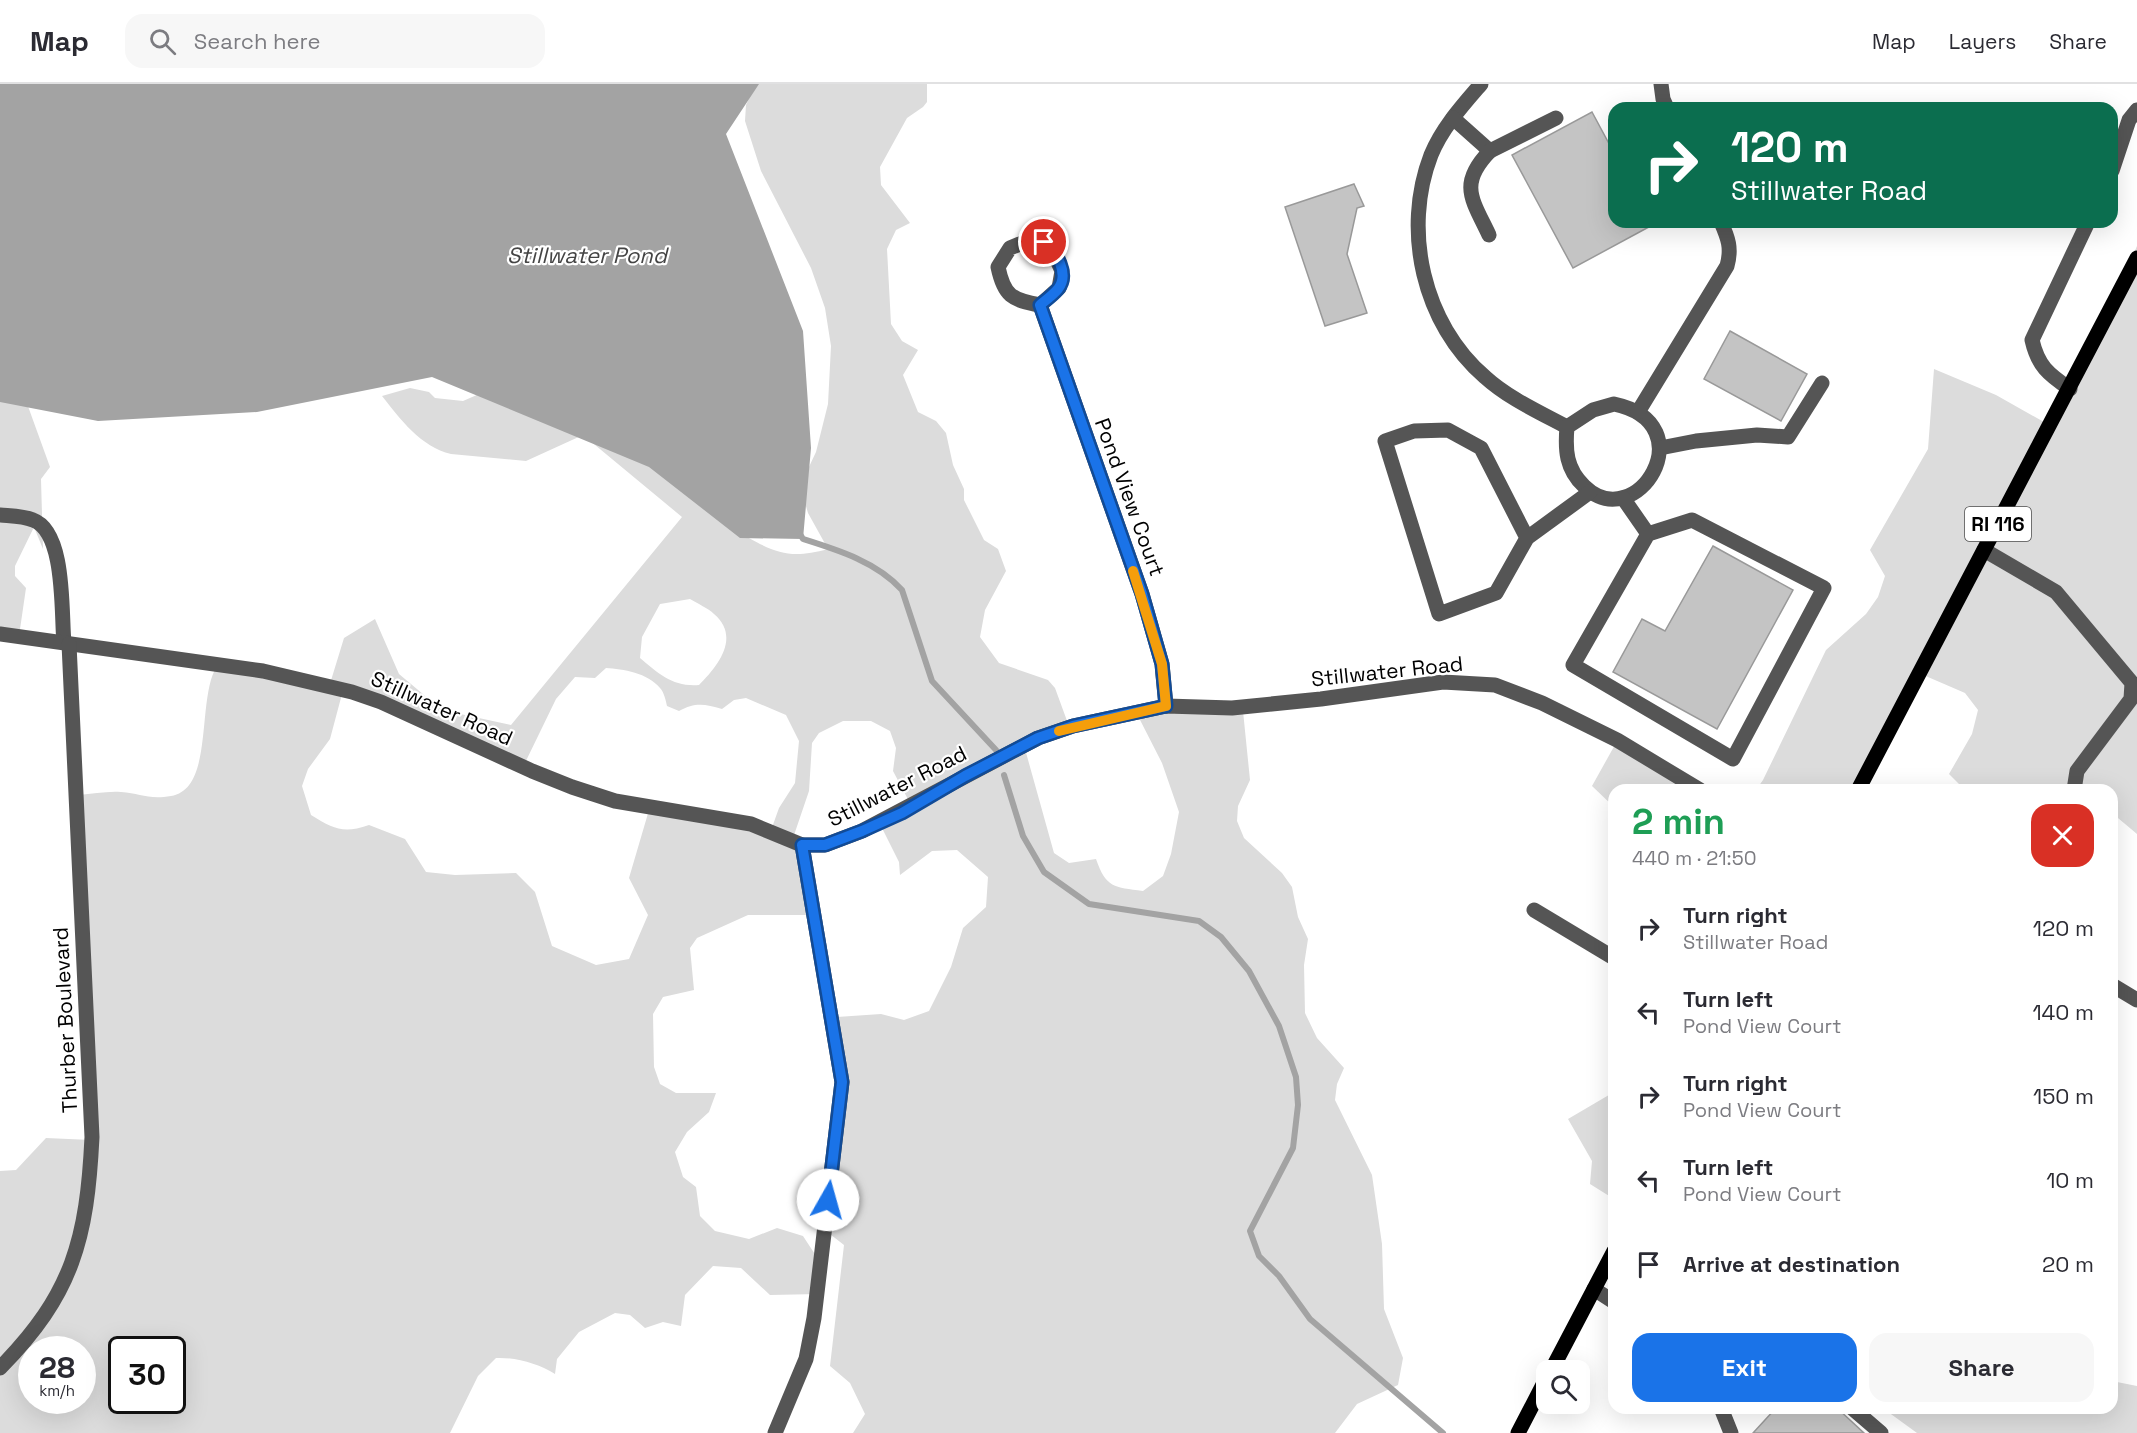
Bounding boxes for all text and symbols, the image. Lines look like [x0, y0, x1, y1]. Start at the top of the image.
search box [125, 14, 545, 68]
text: Map [30, 23, 89, 59]
icon: search [146, 25, 179, 58]
text: Search here [194, 27, 321, 55]
text: Map [1872, 28, 1916, 55]
text: Layers [1949, 28, 2016, 55]
text: Share [2049, 28, 2107, 55]
text: 120 m [1731, 121, 1849, 174]
icon: right [1632, 126, 1710, 204]
text: Stillwater Road [1731, 173, 1927, 208]
pin [1018, 216, 1069, 267]
icon: arrive [1027, 225, 1060, 258]
water label: Stillwater Pond [507, 241, 670, 269]
street label: Pond View Court [1089, 414, 1171, 580]
road number: RI 116 [1965, 507, 2031, 541]
street label: Stillwater Road [1310, 650, 1464, 692]
street label: Stillwater Road [367, 665, 517, 751]
street label: Stillwater Road [823, 739, 971, 833]
text: 2 min [1632, 799, 1725, 845]
button: close [2031, 804, 2094, 867]
text: 440 m · 21:50 [1632, 845, 1756, 871]
text: Turn right [1683, 901, 1788, 929]
icon: right [1632, 912, 1665, 945]
text: 120 m [2033, 914, 2094, 942]
street label: Thurber Boulevard [47, 926, 83, 1114]
text: Stillwater Road [1683, 929, 1828, 955]
text: Turn left [1683, 985, 1773, 1013]
icon: left [1632, 996, 1665, 1029]
text: 140 m [2032, 998, 2094, 1026]
text: Pond View Court [1683, 1013, 1841, 1039]
text: Turn right [1683, 1069, 1788, 1097]
icon: right [1632, 1080, 1665, 1113]
text: 150 m [2033, 1082, 2094, 1110]
text: Pond View Court [1683, 1097, 1841, 1123]
text: Turn left [1683, 1153, 1773, 1181]
icon: left [1632, 1164, 1665, 1197]
text: 10 m [2046, 1166, 2094, 1194]
position arrow [796, 1168, 860, 1232]
text: Pond View Court [1683, 1181, 1841, 1207]
icon: arrive [1632, 1248, 1665, 1281]
text: Arrive at destination [1683, 1250, 1900, 1278]
text: 20 m [2042, 1250, 2094, 1278]
button: Exit [1632, 1333, 1857, 1402]
button: Share [1869, 1333, 2094, 1402]
speed limit sign: 30 [108, 1336, 186, 1414]
text: 28 [39, 1348, 75, 1387]
map controls [1536, 1360, 1590, 1414]
button: search [1536, 1360, 1590, 1414]
text: km/h [39, 1381, 75, 1400]

